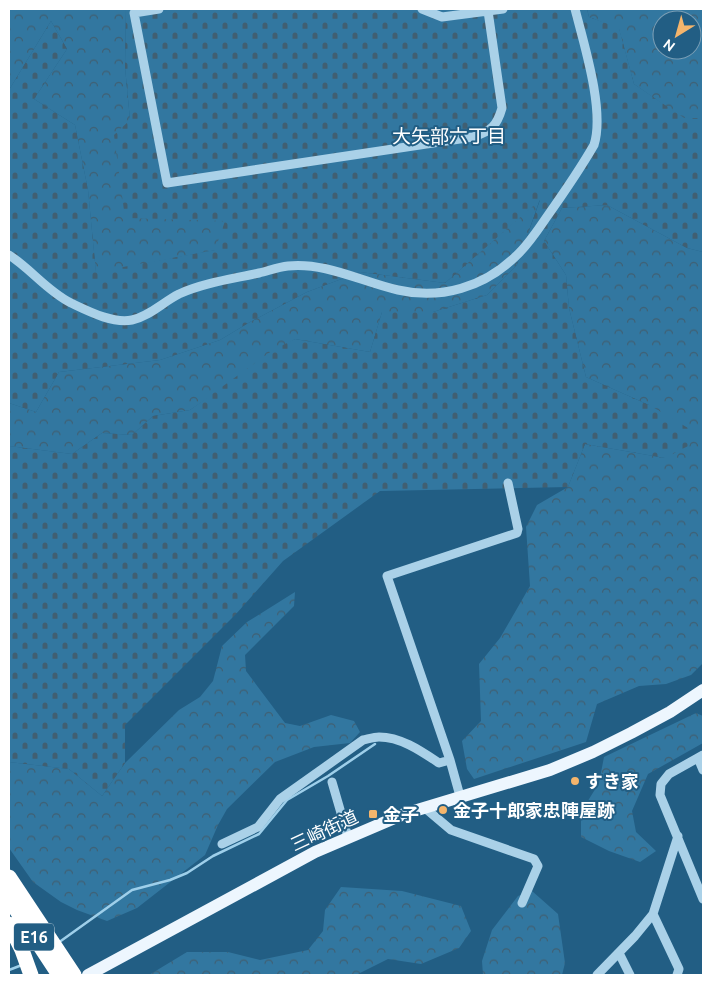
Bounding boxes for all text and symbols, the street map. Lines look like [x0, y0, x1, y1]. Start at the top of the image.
north arrow [652, 10, 702, 60]
text: N [660, 36, 678, 55]
district label: 大矢部六丁目 [392, 125, 506, 147]
place label: すき家 [585, 771, 639, 791]
marker: すき家 [569, 775, 581, 787]
place label: 金子十郎家忠陣屋跡 [453, 800, 615, 820]
place label: 金子 [383, 804, 419, 824]
marker: 金子十郎家忠陣屋跡 [437, 804, 449, 816]
street label: 三崎街道 [287, 806, 361, 854]
marker: 金子 [367, 808, 379, 820]
road number: E16 [14, 924, 54, 950]

